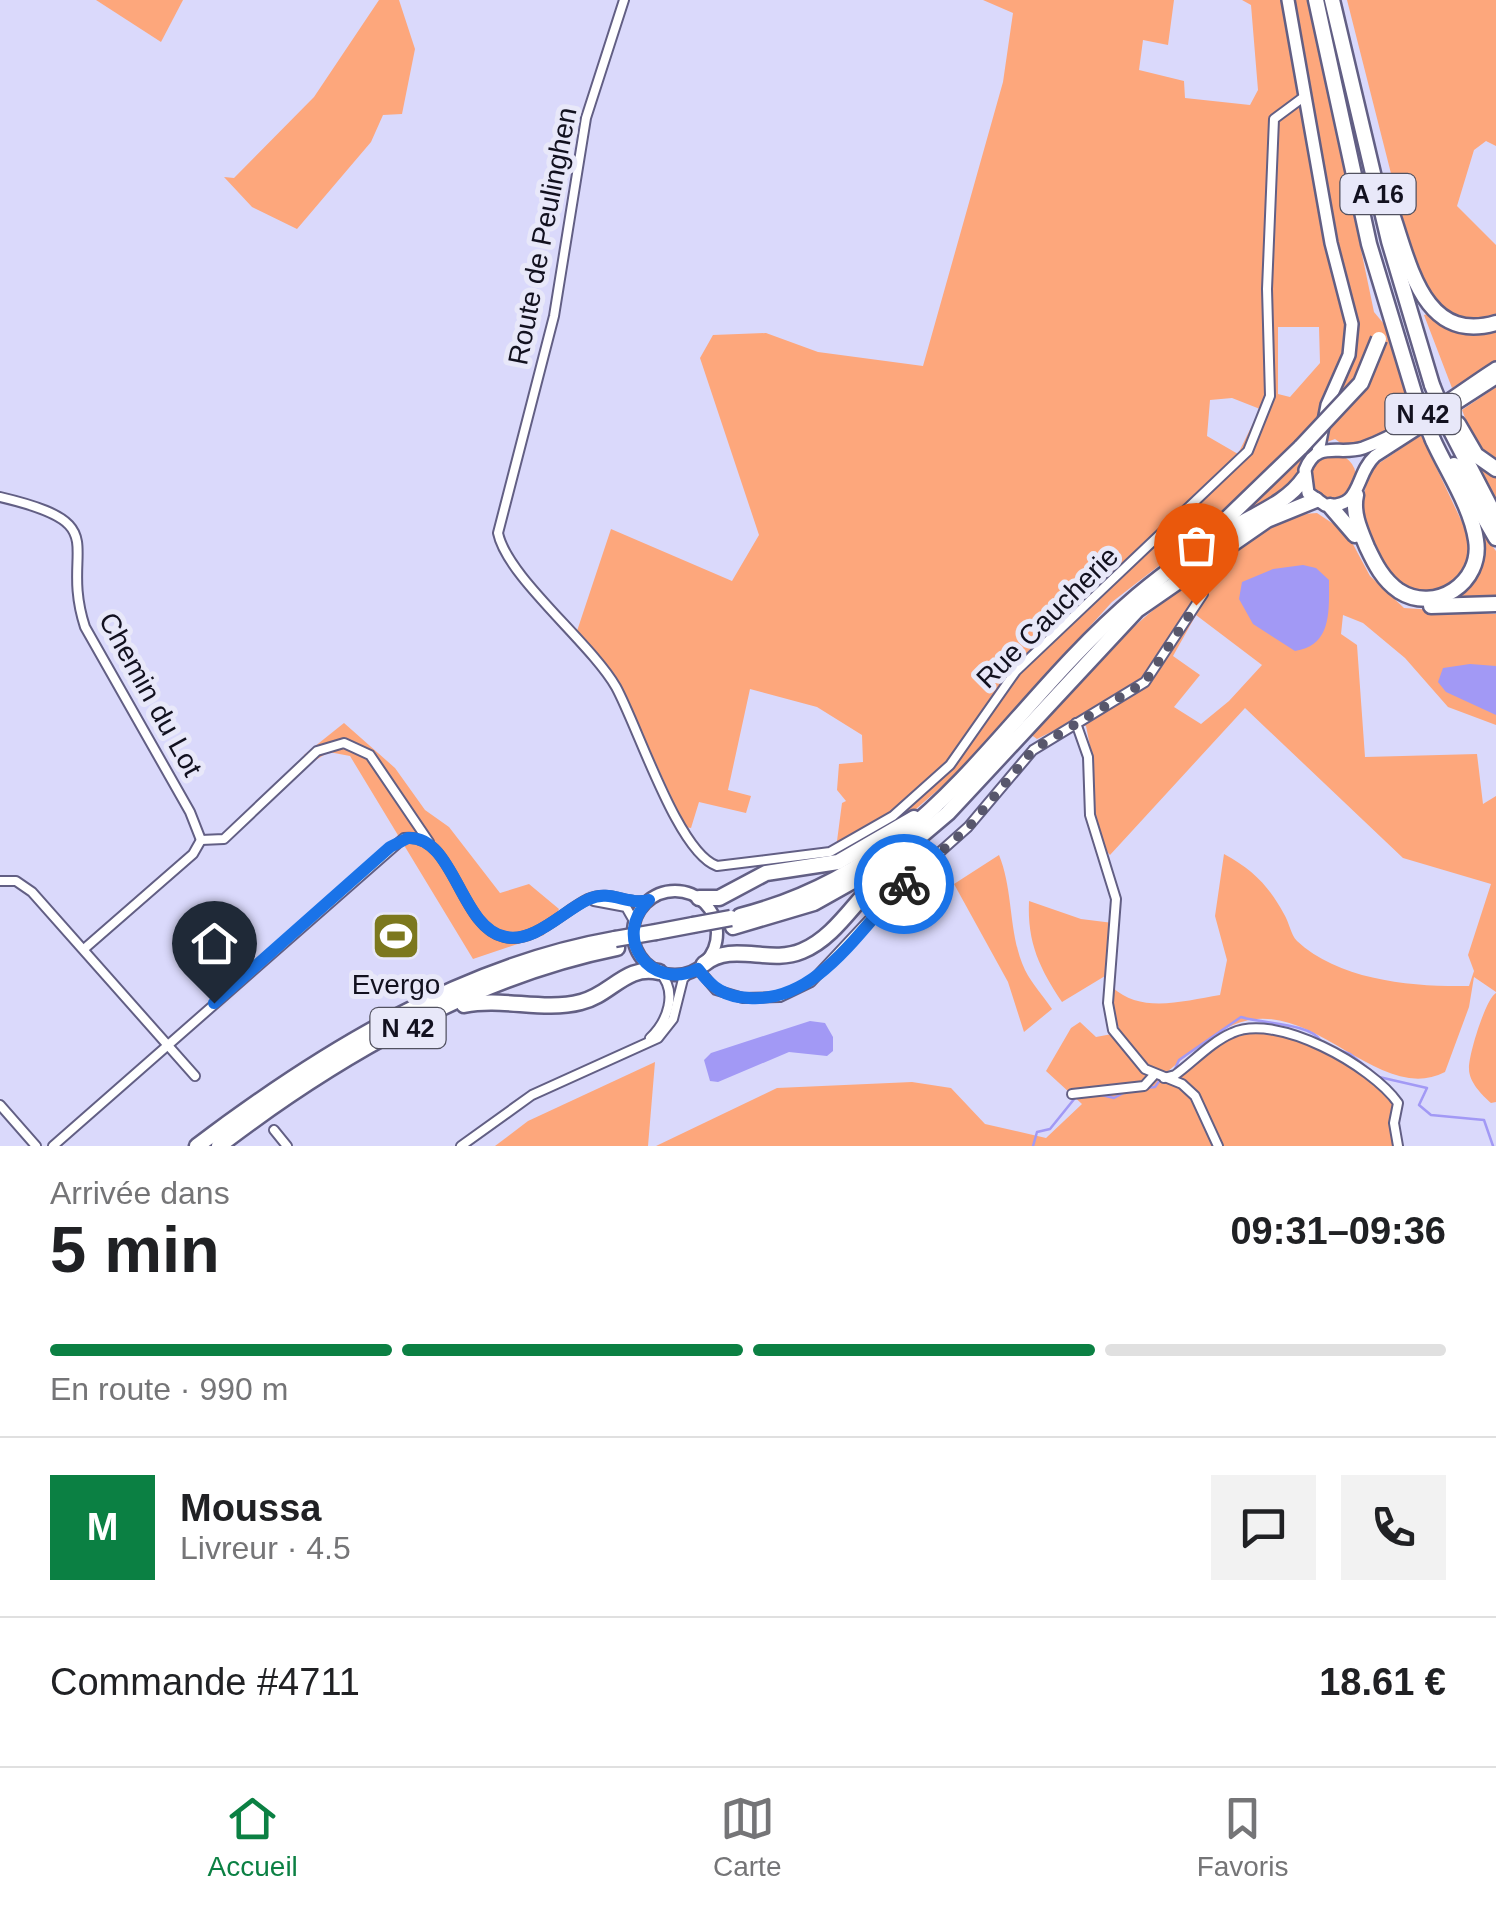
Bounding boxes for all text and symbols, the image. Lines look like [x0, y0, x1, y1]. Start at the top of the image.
street label: Route de Peulinghen [502, 105, 583, 367]
road number: A 16 [1340, 174, 1416, 214]
road number: N 42 [1386, 394, 1460, 434]
pin [1154, 503, 1239, 606]
icon: bag [1169, 518, 1224, 573]
street label: Rue Caucherie [970, 540, 1124, 694]
street label: Chemin du Lot [93, 607, 208, 782]
courier [854, 834, 954, 934]
icon: bike [877, 857, 932, 912]
pin [172, 901, 257, 1004]
sports icon: Evergo [370, 910, 422, 962]
icon: home [187, 916, 242, 971]
place label: Evergo [352, 969, 440, 1000]
road number: N 42 [370, 1008, 446, 1048]
text: Arrivée dans [50, 1175, 230, 1211]
text: 09:31–09:36 [1230, 1210, 1446, 1252]
text: 5 min [50, 1213, 220, 1286]
text: En route · 990 m [50, 1371, 288, 1407]
button: chat [1211, 1475, 1316, 1580]
button: phone [1341, 1475, 1446, 1580]
text: Moussa [180, 1487, 321, 1529]
text: M [87, 1506, 118, 1548]
text: Livreur · 4.5 [180, 1530, 351, 1566]
text: Commande #4711 [50, 1661, 360, 1703]
text: 18.61 € [1319, 1661, 1446, 1703]
tab: Accueil [208, 1791, 298, 1883]
tab: Carte [713, 1791, 781, 1883]
tab: Favoris [1197, 1791, 1288, 1883]

